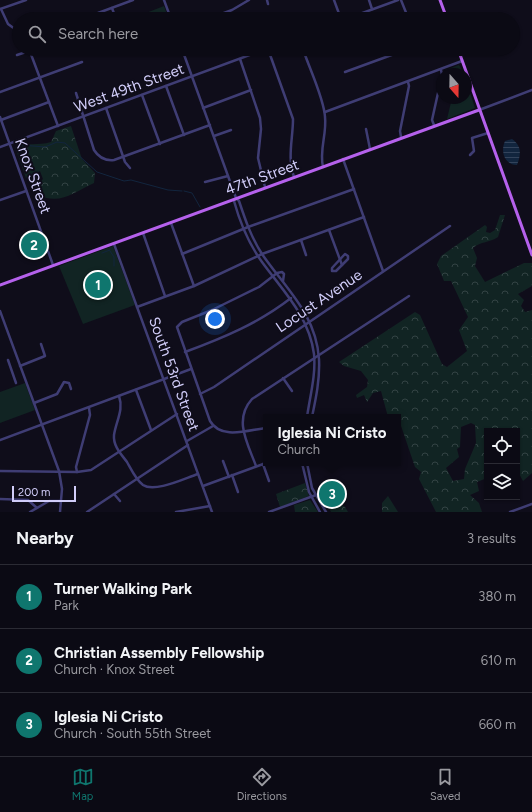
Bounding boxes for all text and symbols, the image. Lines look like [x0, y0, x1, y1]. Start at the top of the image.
search box [12, 12, 520, 56]
icon: search [26, 23, 48, 45]
text: Search here [58, 25, 138, 43]
street label: West 49th Street [71, 60, 187, 116]
north arrow [436, 68, 472, 104]
street label: Knox Street [11, 136, 55, 216]
street label: 47th Street [223, 155, 302, 199]
pin: 2 [21, 230, 47, 260]
street label: Locust Avenue [272, 266, 366, 336]
pin: 1 [85, 270, 111, 300]
your location [205, 309, 225, 329]
street label: South 53rd Street [145, 314, 203, 434]
popup [263, 414, 401, 466]
text: Iglesia Ni Cristo [277, 424, 387, 442]
map controls [484, 428, 520, 500]
button: locate [484, 428, 520, 464]
text: Church [277, 442, 320, 457]
button: layers [484, 464, 520, 500]
pin: 3 [319, 479, 345, 509]
scale bar [12, 484, 76, 503]
text: 200 m [18, 486, 50, 499]
text: Nearby [16, 528, 74, 548]
text: 3 results [467, 531, 516, 546]
text: Turner Walking Park [54, 580, 192, 598]
text: 1 [26, 589, 32, 604]
text: 380 m [478, 589, 516, 604]
text: Park [54, 598, 79, 613]
text: Christian Assembly Fellowship [54, 644, 264, 662]
text: 2 [25, 653, 33, 668]
text: 610 m [481, 653, 516, 668]
text: Church · Knox Street [54, 662, 175, 677]
text: Iglesia Ni Cristo [54, 708, 163, 726]
text: 3 [25, 717, 33, 732]
text: 660 m [479, 717, 516, 732]
text: Church · South 55th Street [54, 726, 211, 741]
tab: Map [72, 766, 94, 803]
tab: Directions [237, 766, 287, 803]
tab: Saved [430, 766, 460, 803]

